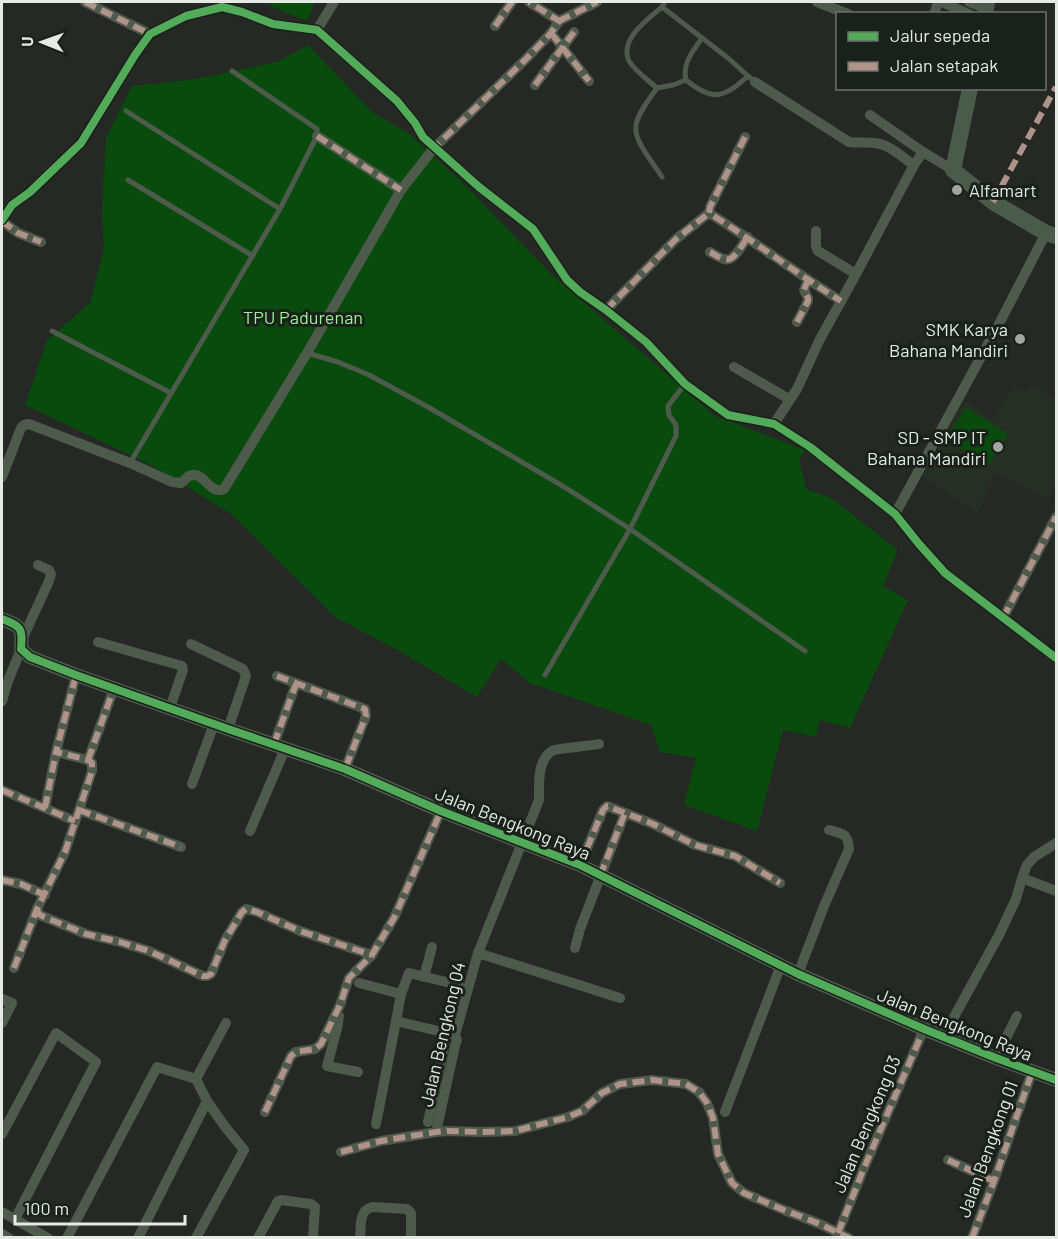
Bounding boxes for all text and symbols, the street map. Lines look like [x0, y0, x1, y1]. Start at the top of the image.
north arrow [12, 12, 72, 72]
legend [836, 12, 1046, 90]
text: Jalur sepeda [890, 24, 990, 46]
text: U [17, 37, 36, 47]
text: Jalan setapak [890, 54, 998, 76]
place label: Alfamart [969, 179, 1037, 201]
marker: Alfamart [950, 183, 964, 197]
park label: TPU Padurenan [243, 306, 363, 328]
place label: SMK Karya Bahana Mandiri [889, 318, 1008, 361]
marker: SMK Karya Bahana Mandiri [1013, 332, 1027, 346]
place label: SD - SMP IT Bahana Mandiri [867, 426, 986, 469]
marker: SD - SMP IT Bahana Mandiri [991, 440, 1005, 454]
street label: Jalan Bengkong Raya [432, 782, 594, 864]
street label: Jalan Bengkong 04 [415, 959, 469, 1109]
street label: Jalan Bengkong Raya [874, 983, 1036, 1065]
street label: Jalan Bengkong 03 [827, 1052, 905, 1196]
street label: Jalan Bengkong 01 [952, 1078, 1022, 1220]
scale bar [15, 1188, 184, 1226]
text: 100 m [24, 1197, 69, 1219]

